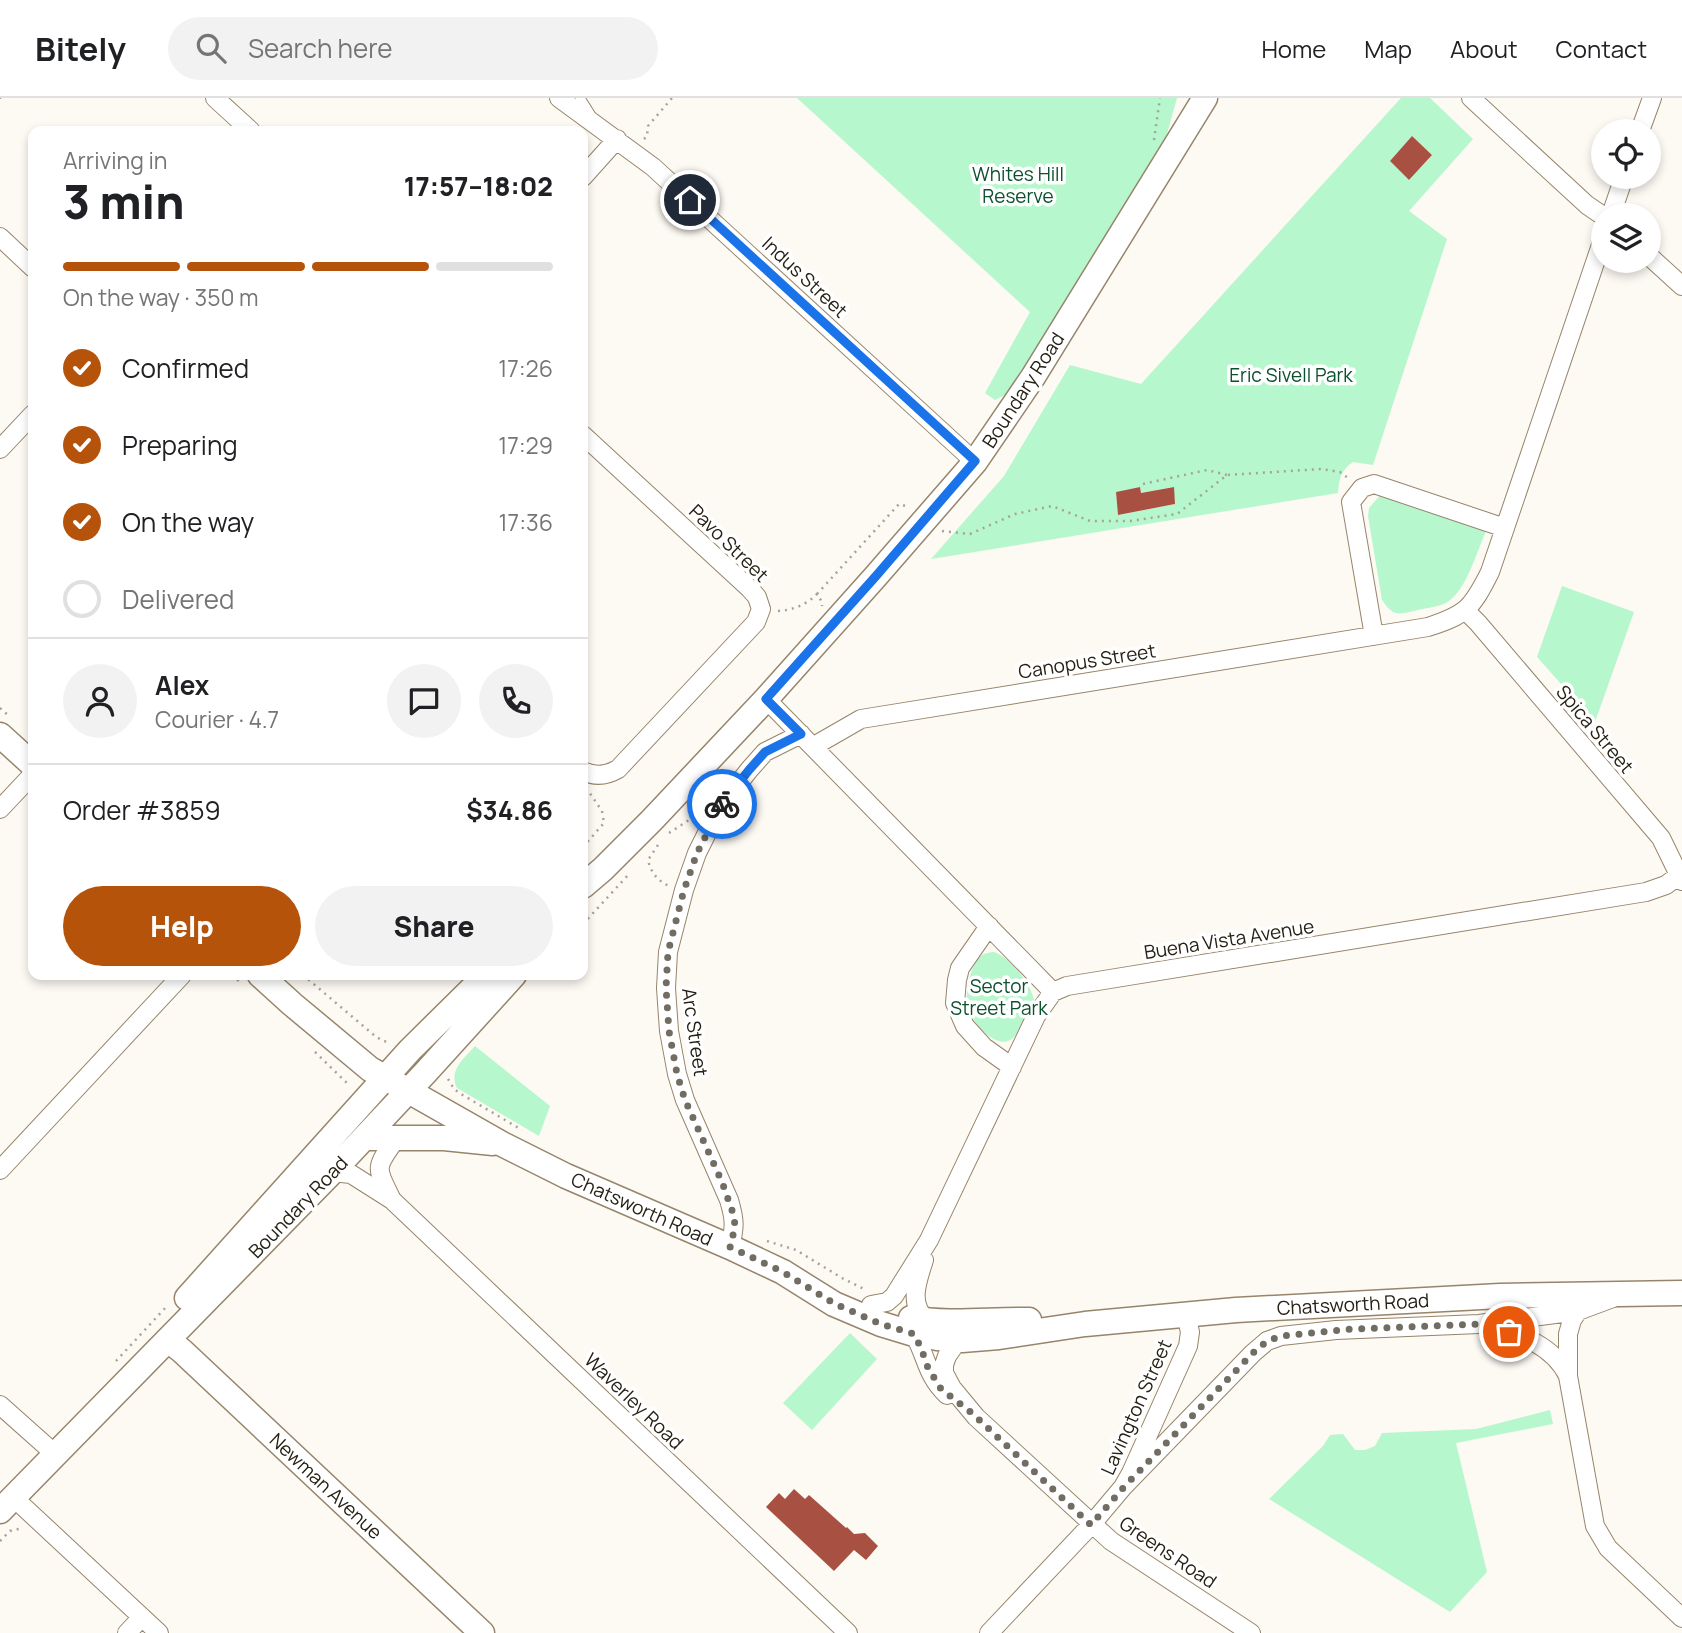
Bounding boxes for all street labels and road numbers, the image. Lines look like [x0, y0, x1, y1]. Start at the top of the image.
street label: Indus Street [757, 231, 853, 323]
street label: Boundary Road [976, 327, 1070, 453]
street label: Pavo Street [684, 498, 774, 588]
street label: Canopus Street [1016, 637, 1158, 685]
street label: Spica Street [1550, 679, 1640, 779]
street label: Buena Vista Avenue [1142, 913, 1316, 965]
street label: Arc Street [676, 986, 714, 1078]
street label: Boundary Road [243, 1150, 353, 1264]
street label: Chatsworth Road [567, 1166, 717, 1252]
street label: Chatsworth Road [1276, 1287, 1430, 1321]
street label: Lavington Street [1094, 1335, 1178, 1479]
street label: Waverley Road [579, 1347, 689, 1455]
street label: Newman Avenue [264, 1427, 388, 1545]
street label: Greens Road [1114, 1510, 1222, 1594]

